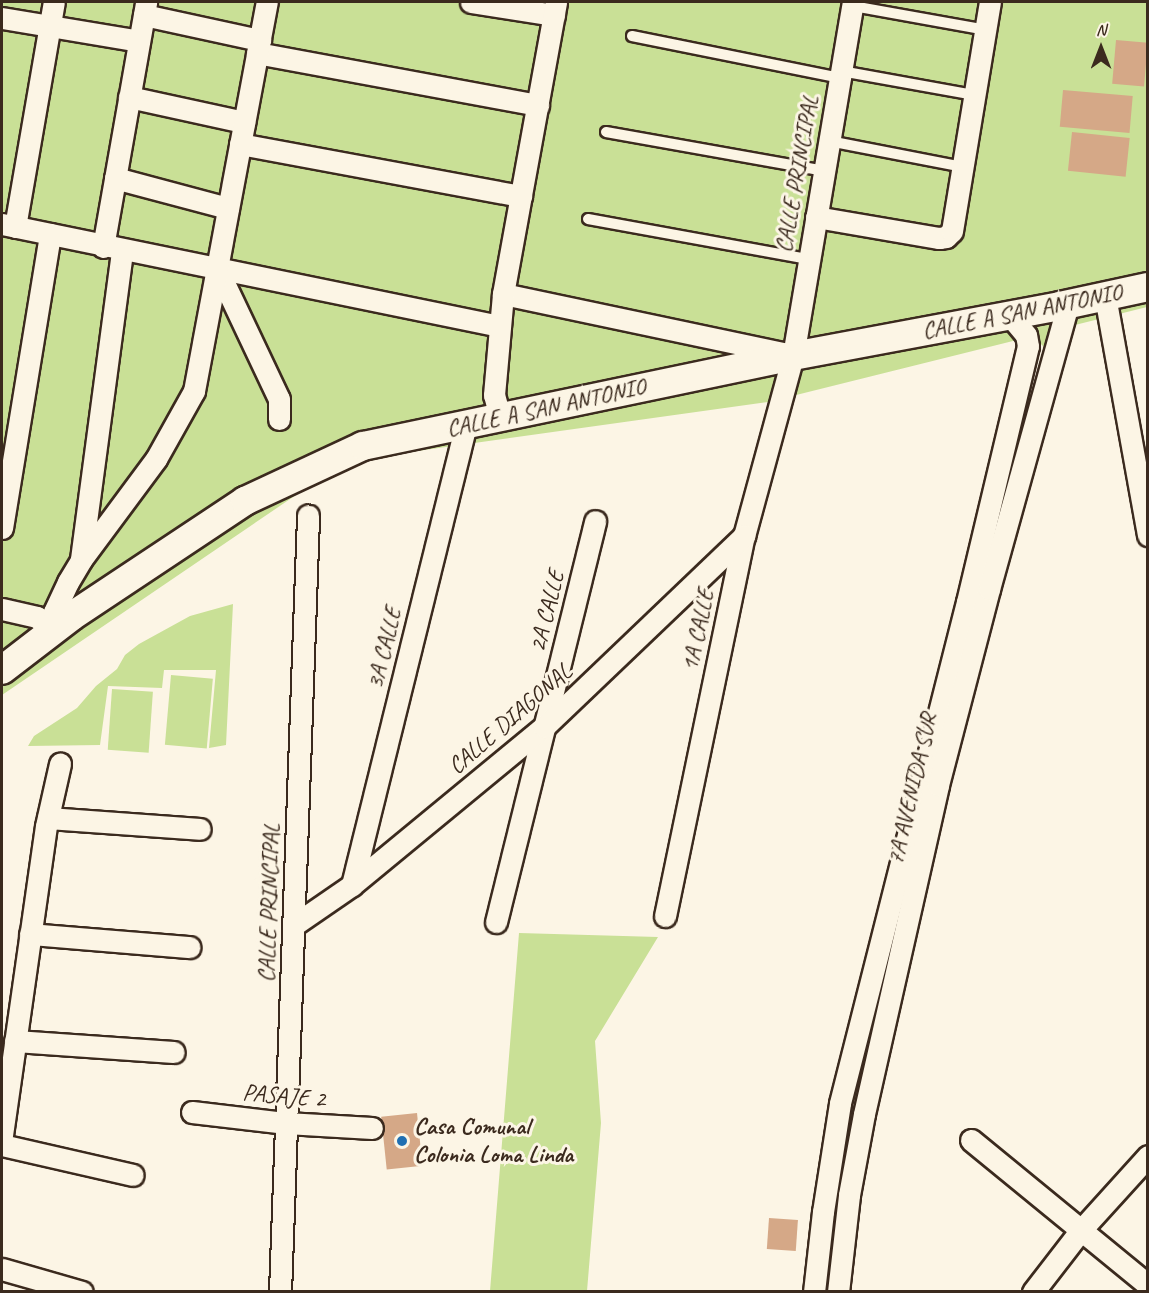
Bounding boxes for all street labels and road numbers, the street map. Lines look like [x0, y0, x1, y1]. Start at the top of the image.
street label: CALLE PRINCIPAL [769, 93, 825, 255]
street label: CALLE A SAN ANTONIO [919, 278, 1125, 346]
street label: CALLE A SAN ANTONIO [443, 373, 649, 443]
street label: 2A CALLE [523, 568, 571, 654]
street label: 1A CALLE [675, 587, 721, 673]
street label: 3A CALLE [360, 605, 408, 691]
street label: CALLE DIAGONAL [442, 658, 578, 780]
street label: 7A AVENIDA SUR [881, 711, 943, 867]
street label: CALLE PRINCIPAL [252, 823, 286, 983]
street label: PASAJE 2 [241, 1078, 327, 1114]

